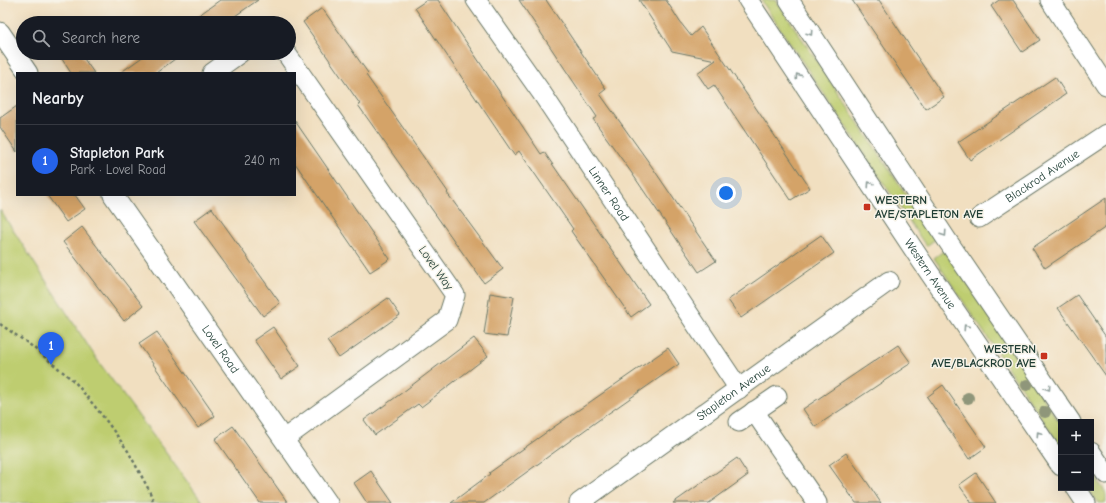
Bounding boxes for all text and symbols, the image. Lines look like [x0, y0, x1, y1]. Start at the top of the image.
search box [16, 16, 296, 60]
icon: search [30, 27, 52, 49]
one-way arrow [806, 28, 813, 35]
text: Search here [62, 29, 140, 47]
one-way arrow [796, 73, 803, 80]
text: Nearby [32, 89, 83, 108]
text: Stapleton Park [70, 144, 164, 162]
street label: Blackrod Avenue [1003, 147, 1082, 206]
text: 1 [42, 153, 48, 168]
text: 240 m [244, 153, 280, 168]
text: Park · Lovel Road [70, 162, 166, 177]
street label: Linner Road [586, 164, 632, 224]
one-way arrow [867, 181, 875, 188]
your location [716, 183, 736, 203]
place label: WESTERN AVE/STAPLETON AVE [875, 193, 983, 221]
marker: WESTERN AVE/STAPLETON AVE [862, 202, 872, 212]
one-way arrow [939, 230, 947, 237]
street label: Western Avenue [902, 236, 959, 312]
street label: Lovel Way [416, 243, 457, 293]
street label: Lovel Road [199, 322, 242, 376]
one-way arrow [964, 324, 971, 331]
pin: 1 [38, 332, 64, 365]
place label: WESTERN AVE/BLACKROD AVE [931, 342, 1036, 370]
marker: WESTERN AVE/BLACKROD AVE [1039, 351, 1049, 361]
street label: Stapleton Avenue [694, 361, 773, 424]
one-way arrow [1043, 384, 1050, 391]
map controls [1058, 419, 1094, 491]
button: + [1058, 419, 1094, 455]
one-way arrow [1036, 431, 1044, 438]
button: − [1058, 455, 1094, 491]

